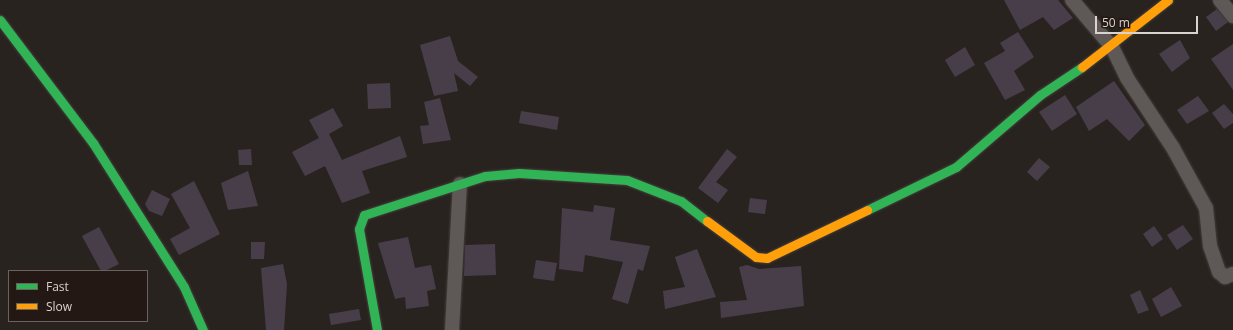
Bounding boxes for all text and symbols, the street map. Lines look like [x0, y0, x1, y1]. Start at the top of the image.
scale bar [1097, 8, 1200, 34]
text: 50 m [1102, 14, 1130, 31]
legend [8, 270, 148, 322]
text: Fast [46, 278, 69, 295]
text: Slow [46, 298, 72, 315]

